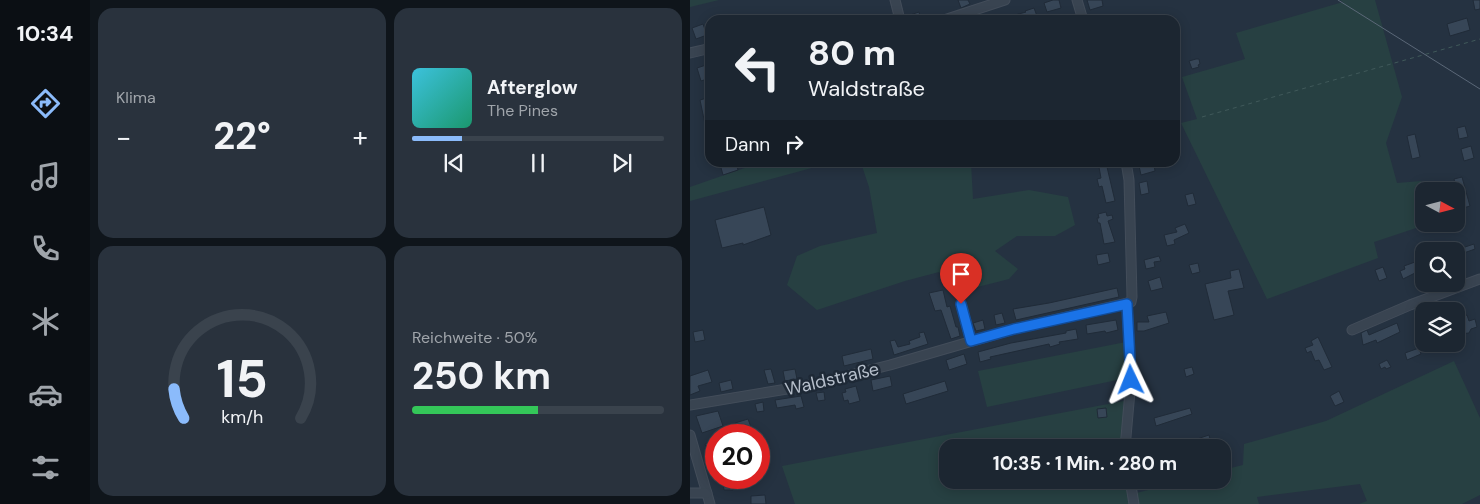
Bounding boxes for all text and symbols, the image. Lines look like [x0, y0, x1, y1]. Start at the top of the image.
text: 10:34 [17, 19, 73, 48]
text: 80 m [808, 30, 896, 76]
icon: left [725, 35, 790, 100]
text: Waldstraße [808, 74, 925, 103]
text: Afterglow [487, 75, 578, 100]
icon: directions [28, 86, 63, 121]
text: Klima [116, 87, 156, 108]
text: The Pines [487, 100, 558, 121]
text: 22° [213, 111, 271, 161]
text: − [116, 119, 131, 156]
text: + [353, 119, 368, 156]
icon: right [780, 130, 808, 158]
text: Dann [725, 132, 770, 157]
icon: previous [440, 149, 468, 177]
icon: pause [524, 149, 552, 177]
icon: next [608, 149, 636, 177]
icon: music [28, 159, 63, 194]
north arrow [1415, 182, 1465, 232]
map controls [1415, 182, 1465, 352]
icon: phone [28, 231, 63, 266]
button: search [1415, 242, 1465, 292]
pin [940, 253, 982, 304]
icon: arrive [947, 260, 975, 288]
button: layers [1415, 302, 1465, 352]
icon: climate [28, 304, 63, 339]
text: Reichweite · 50% [412, 327, 537, 348]
text: 15 [216, 345, 268, 413]
text: 250 km [412, 351, 551, 401]
position arrow [1104, 353, 1156, 405]
street label: Waldstraße [783, 357, 881, 401]
icon: car [28, 377, 63, 412]
text: km/h [221, 405, 263, 429]
speed limit sign: 20 [705, 424, 770, 489]
icon: filters [28, 450, 63, 485]
text: 10:35 · 1 Min. · 280 m [993, 451, 1177, 476]

